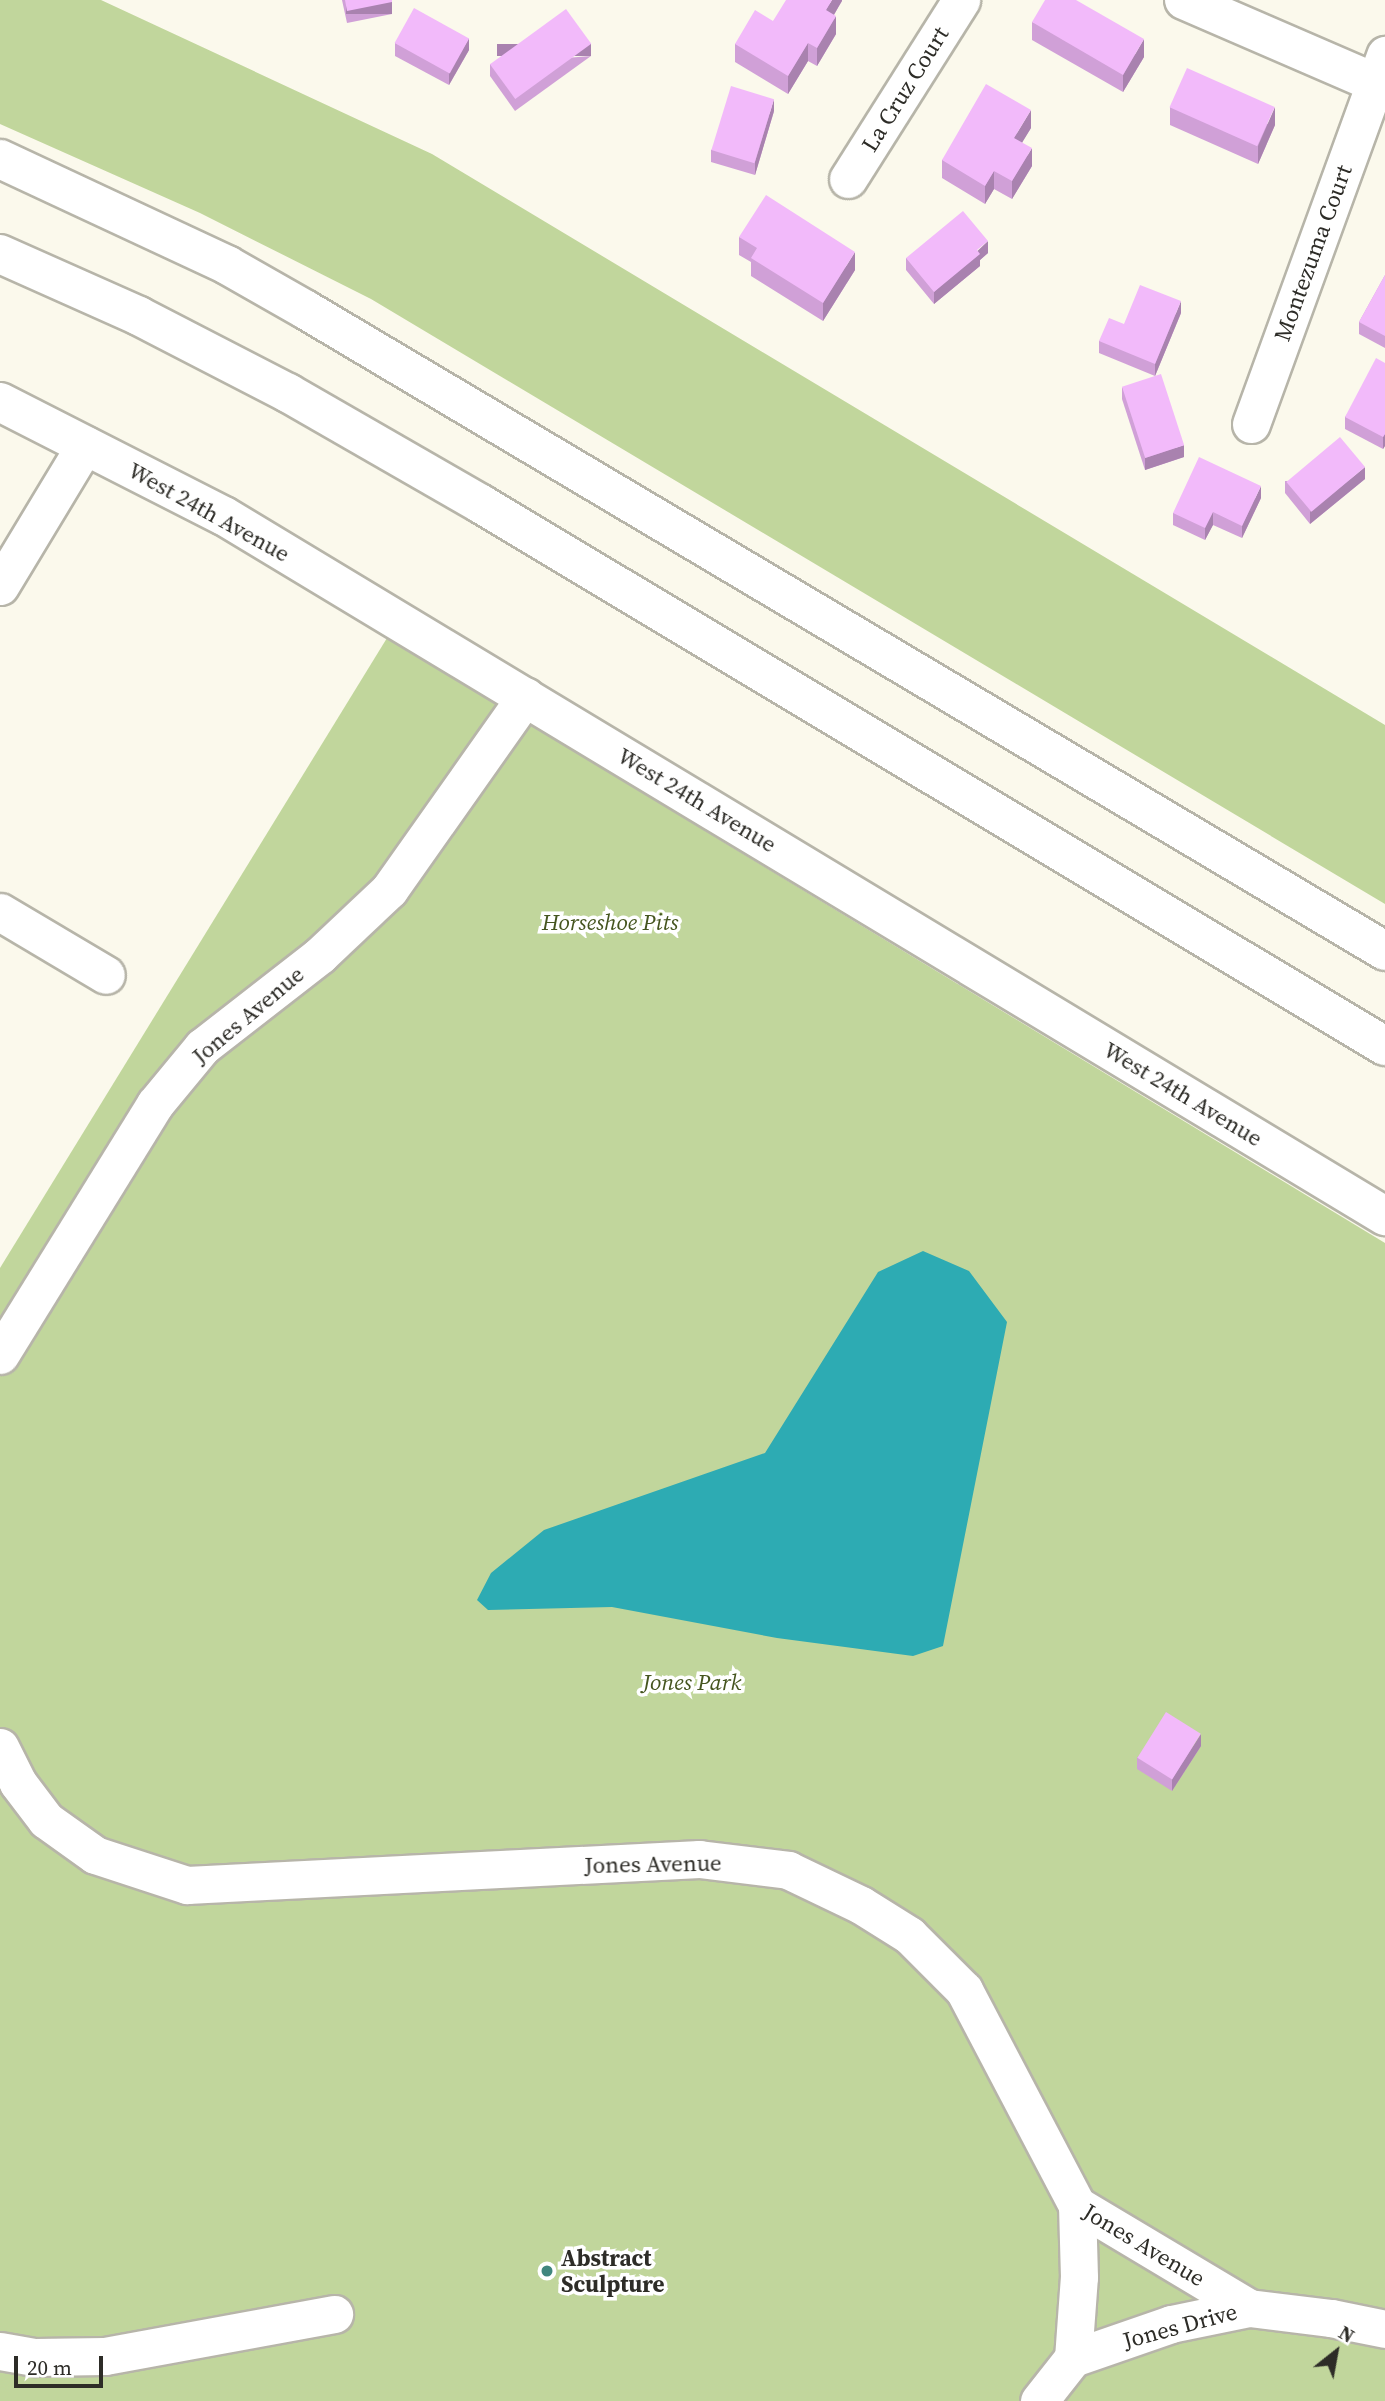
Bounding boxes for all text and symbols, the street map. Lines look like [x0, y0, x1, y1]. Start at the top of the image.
street label: La Cruz Court [856, 21, 954, 157]
street label: Montezuma Court [1268, 161, 1358, 345]
street label: West 24th Avenue [124, 456, 294, 568]
street label: West 24th Avenue [613, 742, 781, 858]
park label: Horseshoe Pits [542, 908, 678, 936]
street label: Jones Avenue [187, 960, 309, 1070]
street label: West 24th Avenue [1099, 1036, 1267, 1152]
park label: Jones Park [643, 1668, 741, 1696]
street label: Jones Avenue [584, 1849, 722, 1879]
street label: Jones Avenue [1078, 2198, 1210, 2292]
place label: Abstract Sculpture [561, 2244, 664, 2298]
marker: Abstract Sculpture [539, 2263, 555, 2279]
street label: Jones Drive [1120, 2297, 1240, 2355]
north arrow [1301, 2317, 1371, 2387]
text: N [1334, 2319, 1359, 2349]
scale bar [18, 2342, 107, 2386]
text: 20 m [27, 2353, 72, 2382]

